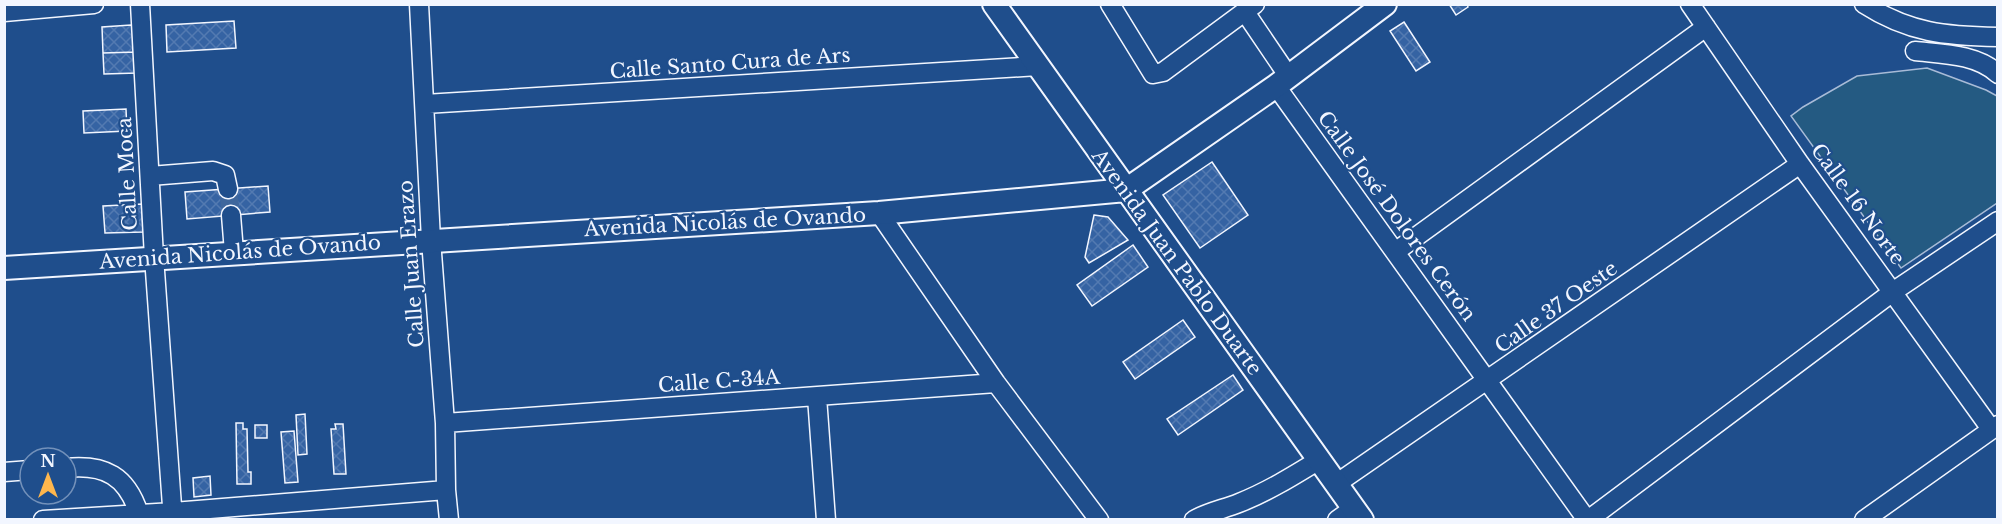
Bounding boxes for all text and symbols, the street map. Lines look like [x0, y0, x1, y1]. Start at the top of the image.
street label: Calle Santo Cura de Ars [609, 43, 851, 83]
street label: Calle José Dolores Cerón [1313, 106, 1481, 326]
street label: Calle Moca [112, 116, 142, 231]
street label: Calle 16 Norte [1806, 139, 1910, 269]
street label: Avenida Juan Pablo Duarte [1086, 144, 1267, 380]
street label: Calle Juan Erazo [393, 179, 429, 349]
street label: Avenida Nicolás de Ovando [583, 203, 866, 241]
street label: Avenida Nicolás de Ovando [97, 230, 382, 274]
street label: Calle 37 Oeste [1490, 256, 1622, 358]
street label: Calle C-34A [657, 365, 781, 397]
north arrow [18, 446, 78, 506]
text: N [40, 451, 56, 471]

